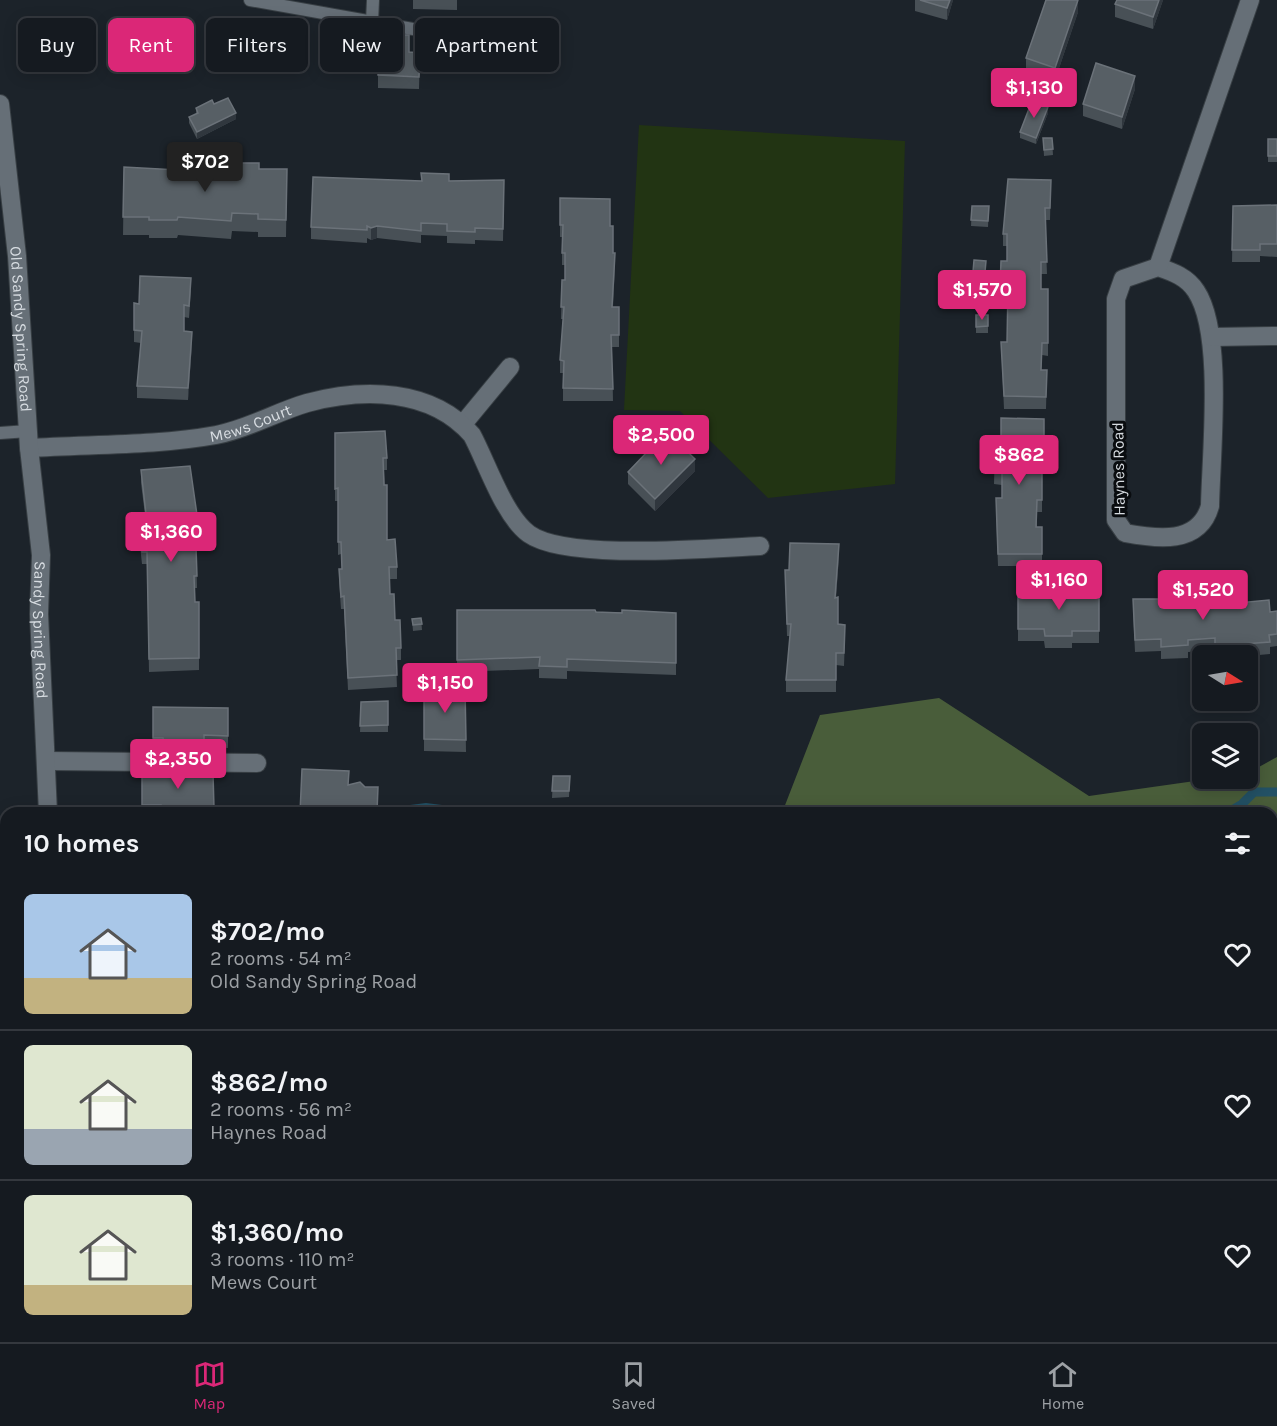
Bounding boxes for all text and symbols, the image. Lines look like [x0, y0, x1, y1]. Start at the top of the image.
chip: Buy [18, 18, 96, 72]
chip: Rent [108, 18, 194, 72]
chip: Filters [206, 18, 308, 72]
chip: New [320, 18, 403, 72]
chip: Apartment [415, 18, 559, 72]
pin: $1,130 [985, 68, 1083, 119]
text: $1,130 [1005, 76, 1063, 99]
pin: $702 [169, 142, 241, 193]
text: $702 [181, 150, 229, 173]
street label: Old Sandy Spring Road [6, 245, 36, 412]
pin: $1,570 [933, 270, 1031, 321]
text: $1,570 [952, 278, 1012, 301]
street label: Mews Court [208, 400, 294, 446]
pin: $2,500 [612, 415, 710, 466]
street label: Haynes Road [1108, 422, 1129, 516]
text: $2,500 [627, 423, 695, 446]
pin: $862 [983, 435, 1055, 486]
text: $862 [994, 443, 1044, 466]
pin: $1,360 [122, 512, 220, 563]
text: $1,360 [139, 520, 203, 543]
pin: $1,160 [1010, 560, 1108, 611]
street label: Sandy Spring Road [29, 561, 52, 699]
text: $1,160 [1030, 568, 1088, 591]
pin: $1,520 [1154, 570, 1252, 621]
text: $1,520 [1172, 578, 1234, 601]
north arrow [1192, 645, 1258, 711]
map controls [1192, 645, 1258, 789]
pin: $1,150 [396, 663, 494, 714]
text: $1,150 [416, 671, 474, 694]
button: layers [1192, 723, 1258, 789]
pin: $2,350 [129, 739, 227, 790]
text: $2,350 [144, 747, 212, 770]
icon: filters [1221, 827, 1254, 860]
text: 10 homes [24, 828, 139, 859]
text: $702/mo [210, 916, 325, 947]
icon: home [72, 918, 144, 990]
icon: heart [1221, 938, 1254, 971]
text: 2 rooms · 54 m² [210, 947, 352, 970]
text: Old Sandy Spring Road [210, 970, 417, 993]
text: $862/mo [210, 1067, 328, 1098]
icon: home [72, 1069, 144, 1141]
icon: heart [1221, 1089, 1254, 1122]
text: 2 rooms · 56 m² [210, 1098, 352, 1121]
text: Haynes Road [210, 1121, 327, 1144]
text: $1,360/mo [210, 1217, 344, 1248]
icon: home [72, 1219, 144, 1291]
icon: heart [1221, 1239, 1254, 1272]
text: 3 rooms · 110 m² [210, 1248, 355, 1271]
text: Mews Court [210, 1271, 317, 1294]
tab: Map [193, 1358, 226, 1413]
tab: Saved [612, 1358, 656, 1413]
tab: Home [1042, 1358, 1084, 1413]

